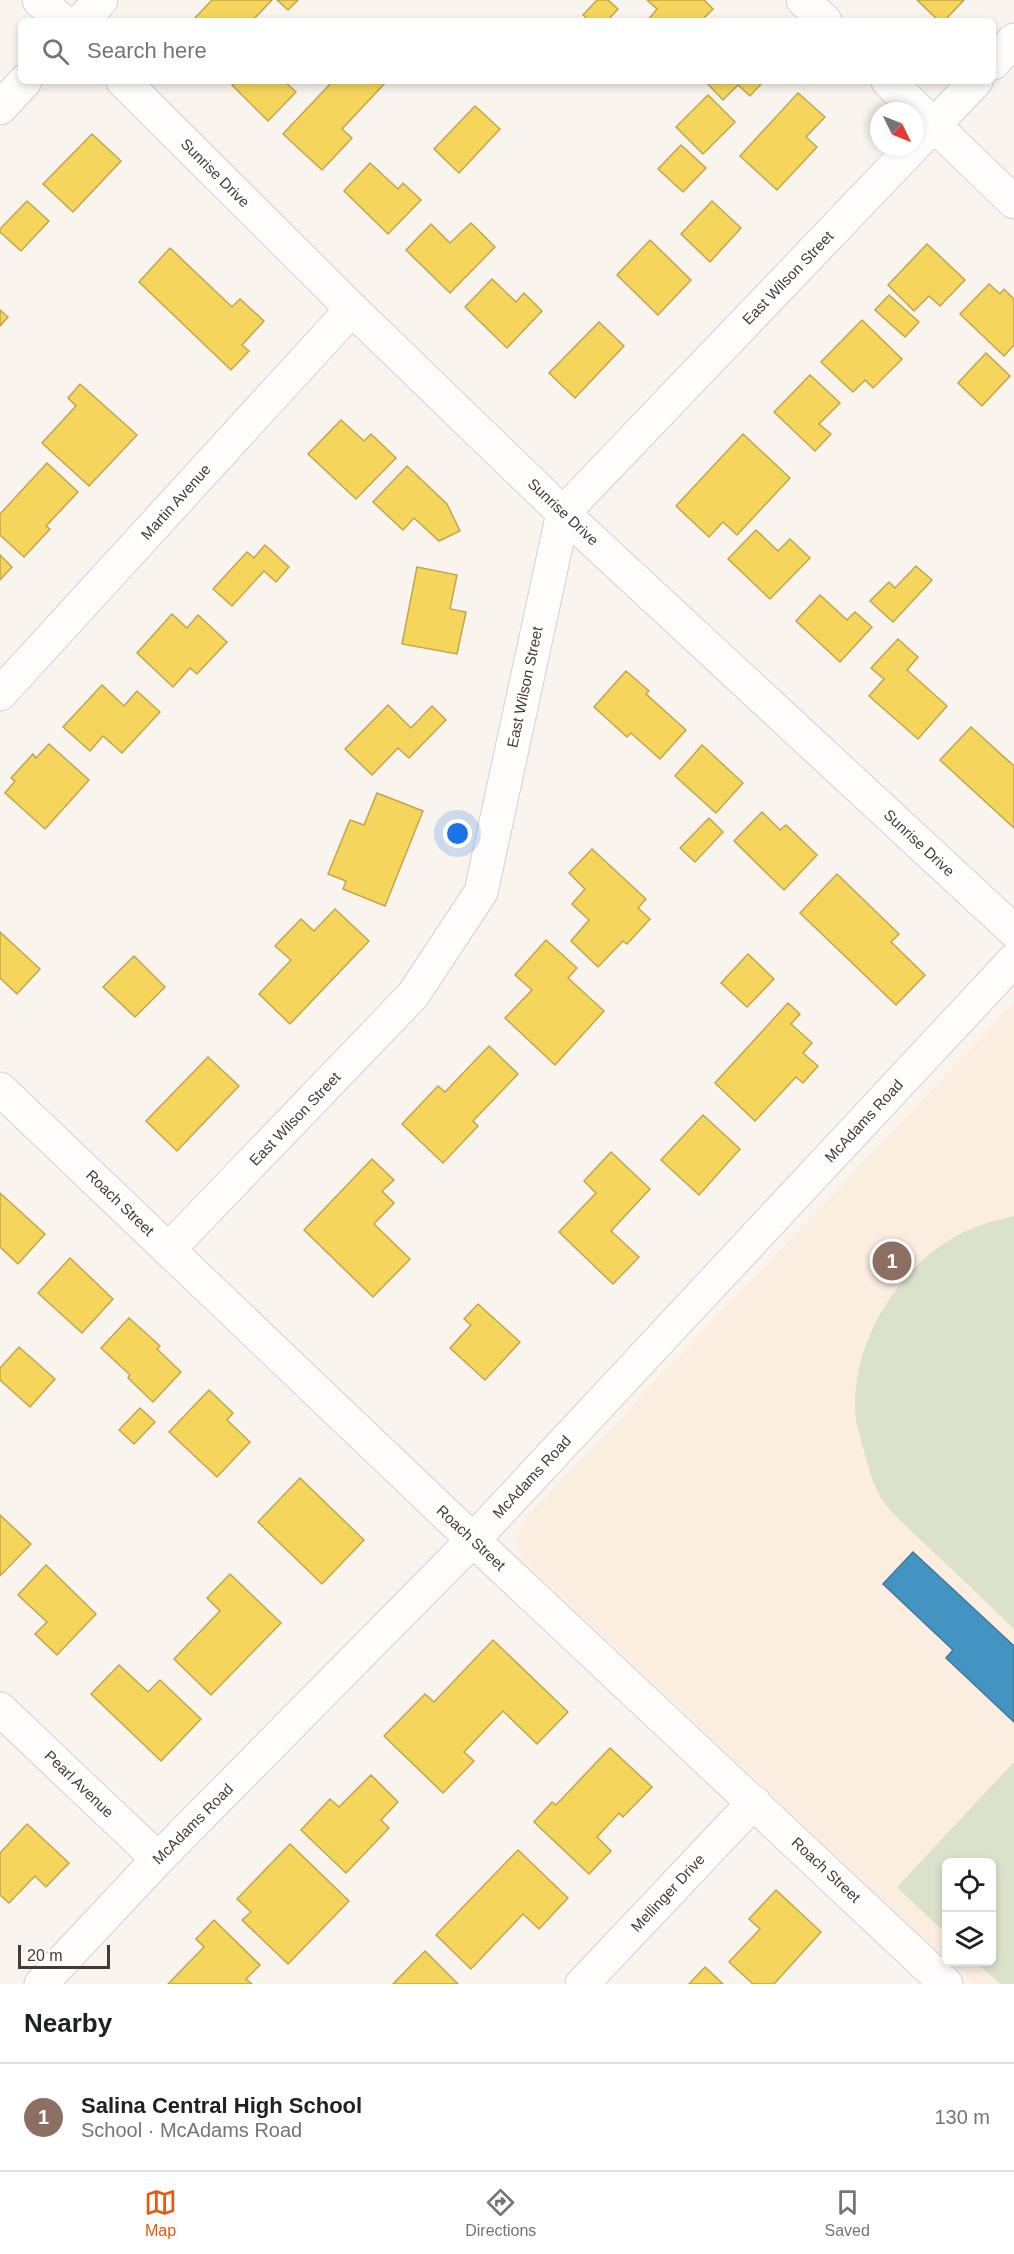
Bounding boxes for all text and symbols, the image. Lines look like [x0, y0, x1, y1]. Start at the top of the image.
search box [18, 18, 996, 84]
icon: search [39, 35, 72, 68]
text: Search here [87, 38, 207, 63]
north arrow [870, 102, 924, 156]
street label: Sunrise Drive [178, 135, 253, 210]
street label: East Wilson Street [739, 227, 837, 328]
street label: Martin Avenue [137, 460, 214, 543]
street label: Sunrise Drive [525, 475, 602, 549]
street label: East Wilson Street [503, 624, 546, 749]
street label: Sunrise Drive [881, 806, 958, 880]
your location [443, 819, 472, 848]
street label: East Wilson Street [246, 1068, 344, 1169]
street label: McAdams Road [821, 1076, 906, 1165]
street label: Roach Street [83, 1166, 158, 1240]
pin: 1 [872, 1238, 912, 1284]
street label: McAdams Road [489, 1432, 574, 1521]
street label: Roach Street [434, 1502, 510, 1574]
street label: Pearl Avenue [41, 1747, 117, 1821]
street label: McAdams Road [149, 1780, 236, 1867]
street label: Roach Street [789, 1834, 865, 1906]
street label: Mellinger Drive [627, 1850, 708, 1935]
map controls [942, 1858, 996, 1966]
button: locate [942, 1858, 996, 1912]
button: layers [942, 1912, 996, 1966]
scale bar [18, 1942, 110, 1970]
text: 20 m [27, 1947, 63, 1964]
text: Nearby [24, 2008, 112, 2038]
text: Salina Central High School [81, 2093, 362, 2118]
text: 1 [38, 2106, 49, 2128]
text: 130 m [934, 2106, 990, 2128]
text: School · McAdams Road [81, 2119, 302, 2141]
tab: Map [144, 2186, 177, 2240]
tab: Directions [465, 2186, 536, 2240]
tab: Saved [825, 2186, 870, 2240]

